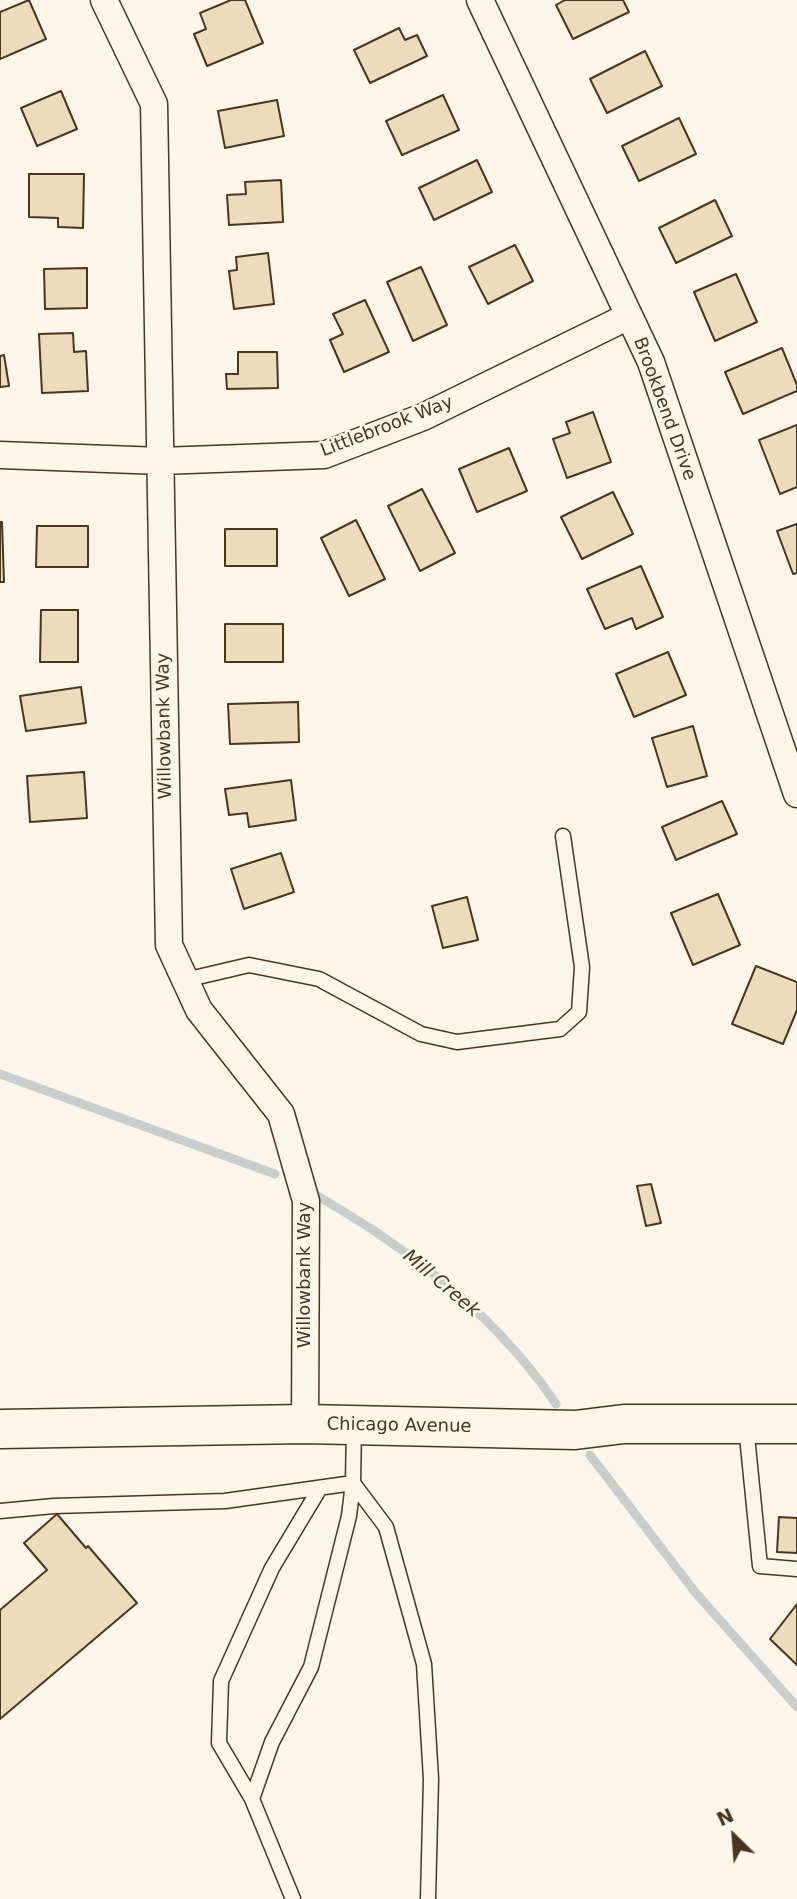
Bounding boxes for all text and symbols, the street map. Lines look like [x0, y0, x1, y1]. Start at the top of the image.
street label: Brookbend Drive [628, 334, 700, 484]
street label: Littlebrook Way [318, 392, 456, 462]
street label: Willowbank Way [153, 653, 177, 799]
street label: Willowbank Way [294, 1202, 316, 1348]
water label: Mill Creek [398, 1245, 484, 1323]
street label: Chicago Avenue [326, 1414, 472, 1438]
north arrow [699, 1801, 769, 1871]
text: N [713, 1804, 737, 1830]

